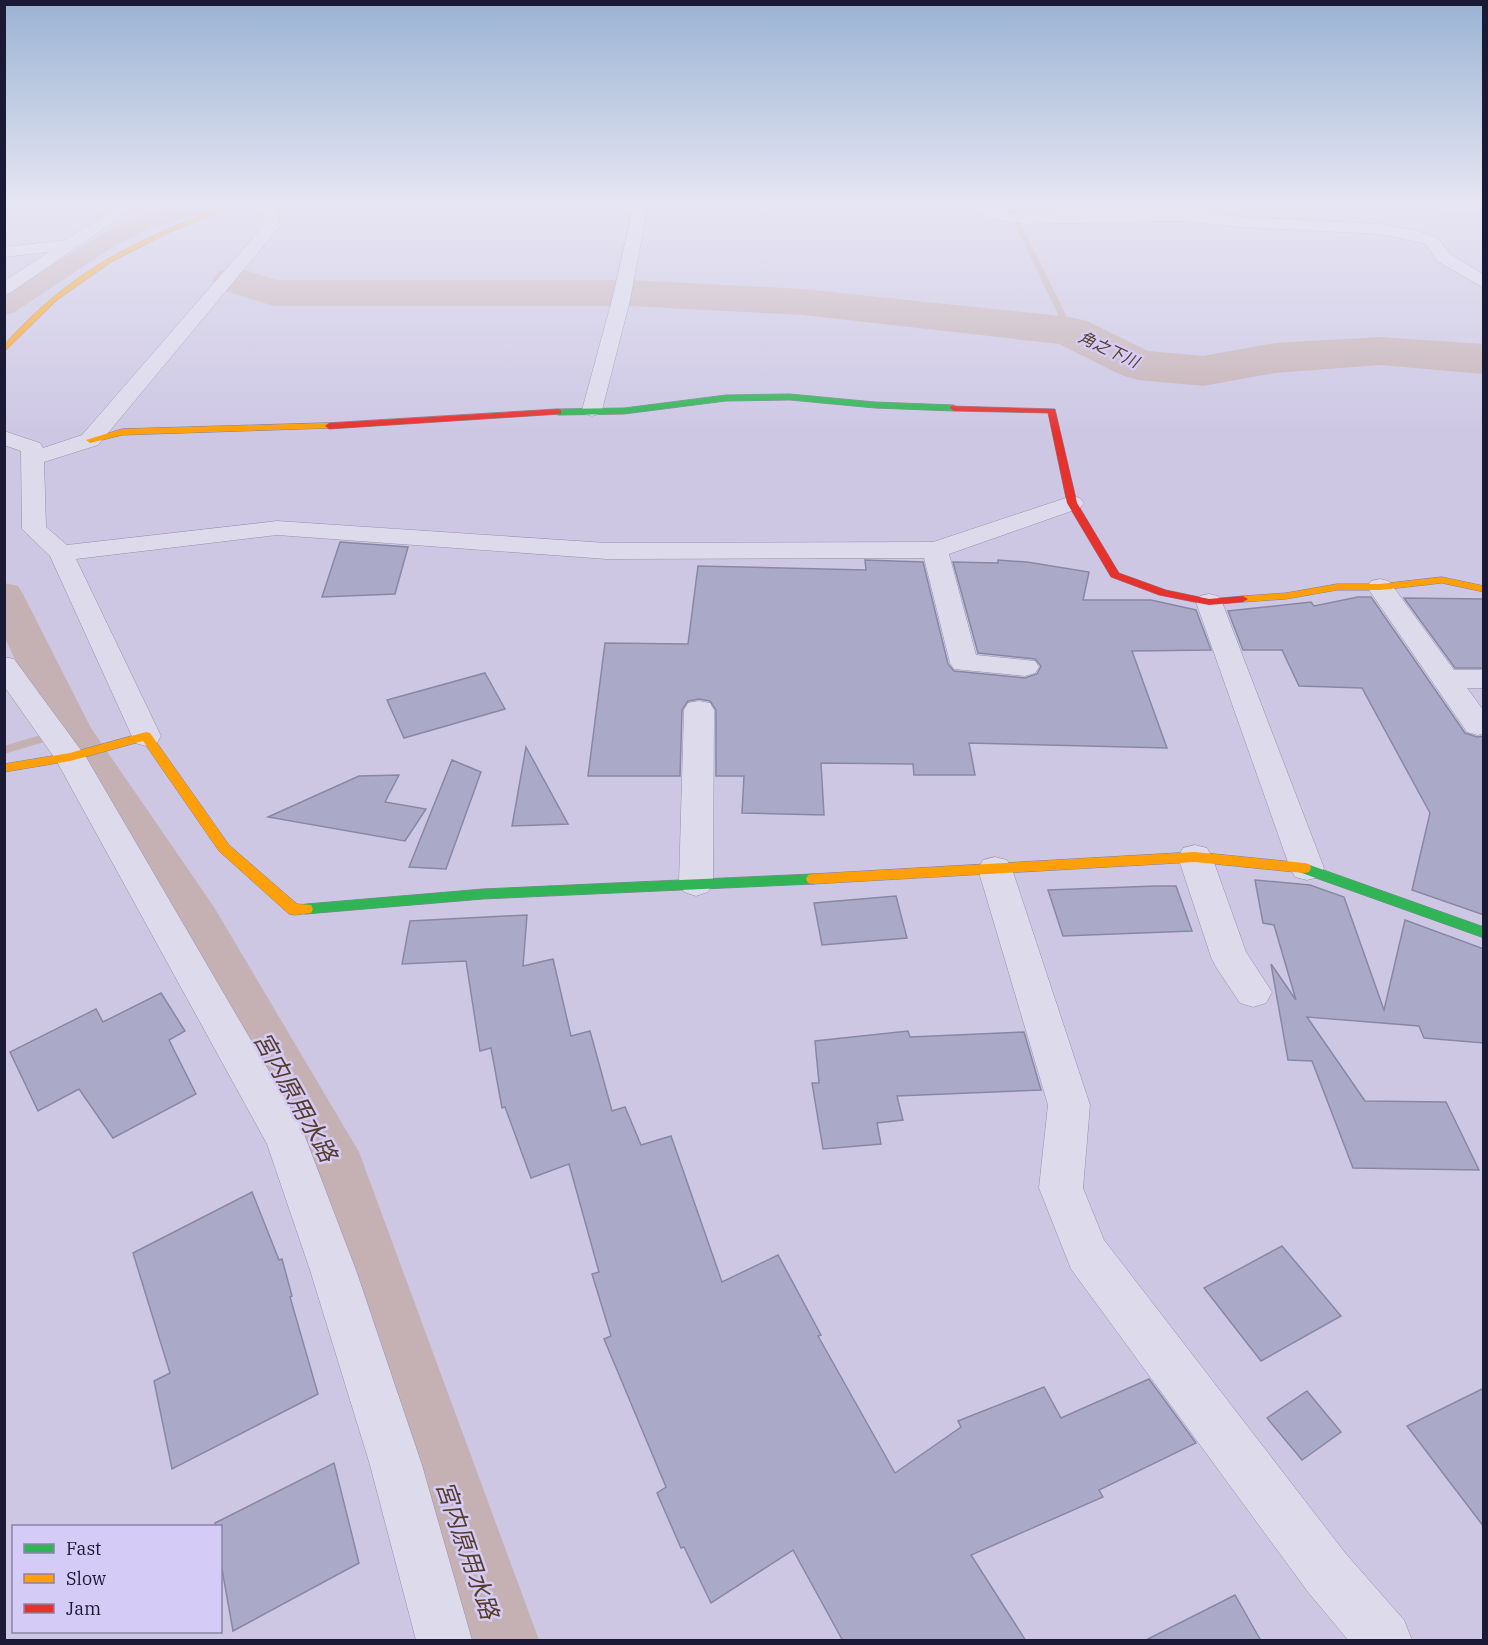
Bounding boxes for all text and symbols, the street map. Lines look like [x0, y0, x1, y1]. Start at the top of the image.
water label: 角之下川 [1076, 326, 1144, 372]
water label: 宮内原用水路 [247, 1026, 346, 1169]
water label: 宮内原用水路 [429, 1476, 507, 1625]
legend [12, 1525, 222, 1633]
text: Fast [66, 1537, 101, 1560]
text: Slow [66, 1567, 106, 1590]
text: Jam [66, 1597, 101, 1620]

